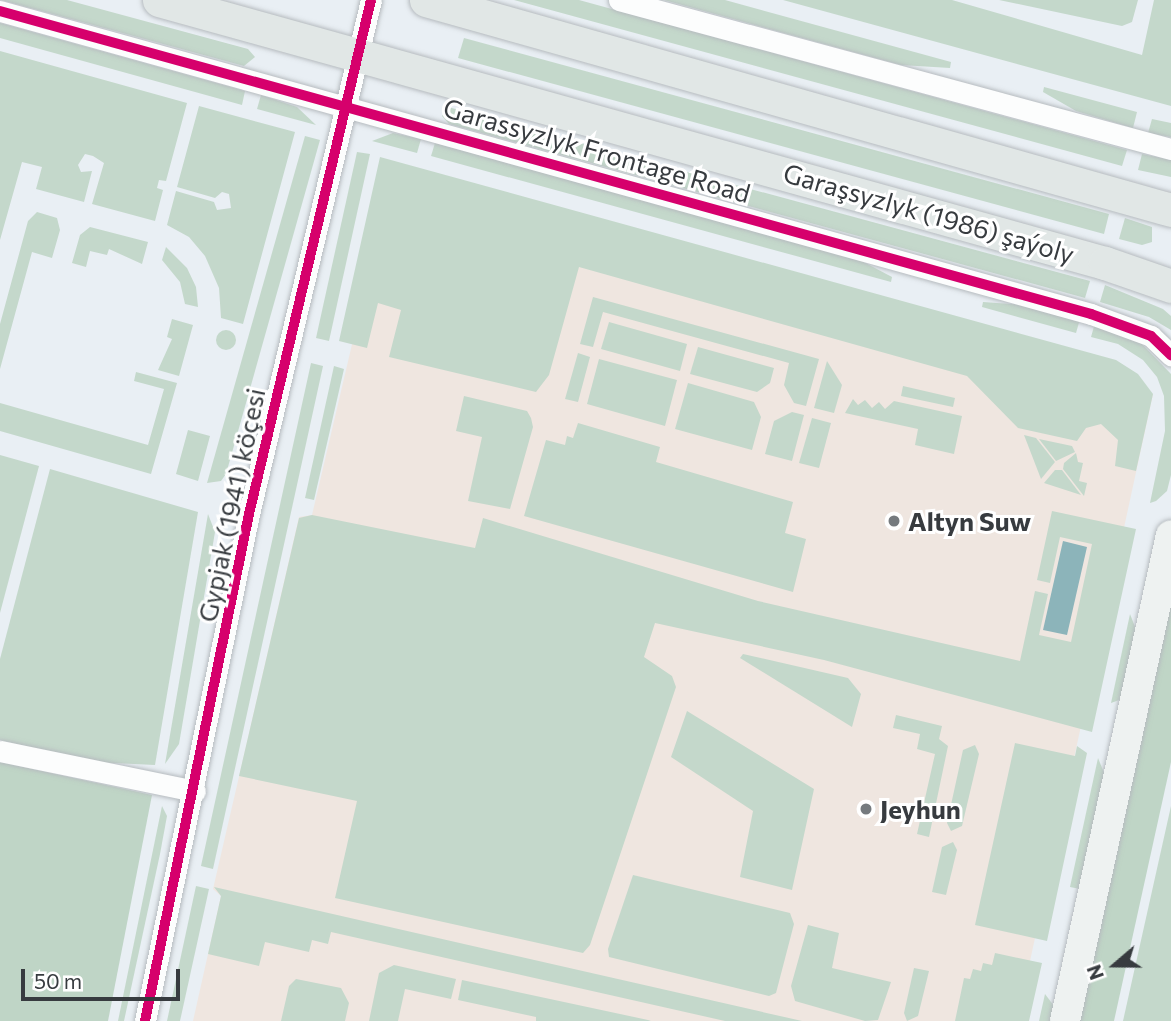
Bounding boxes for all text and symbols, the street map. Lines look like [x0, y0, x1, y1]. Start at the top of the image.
street label: Garassyzlyk Frontage Road [440, 91, 754, 209]
street label: Garaşsyzlyk (1986) şaýoly [780, 156, 1078, 270]
street label: Gypjak (1941) köçesi [191, 385, 271, 625]
place label: Altyn Suw [908, 505, 1031, 537]
marker: Altyn Suw [886, 513, 902, 529]
place label: Jeyhun [880, 793, 961, 825]
marker: Jeyhun [858, 801, 874, 817]
north arrow [1080, 930, 1150, 1000]
scale bar [24, 954, 184, 998]
text: N [1082, 962, 1108, 983]
text: 50 m [34, 968, 82, 993]

